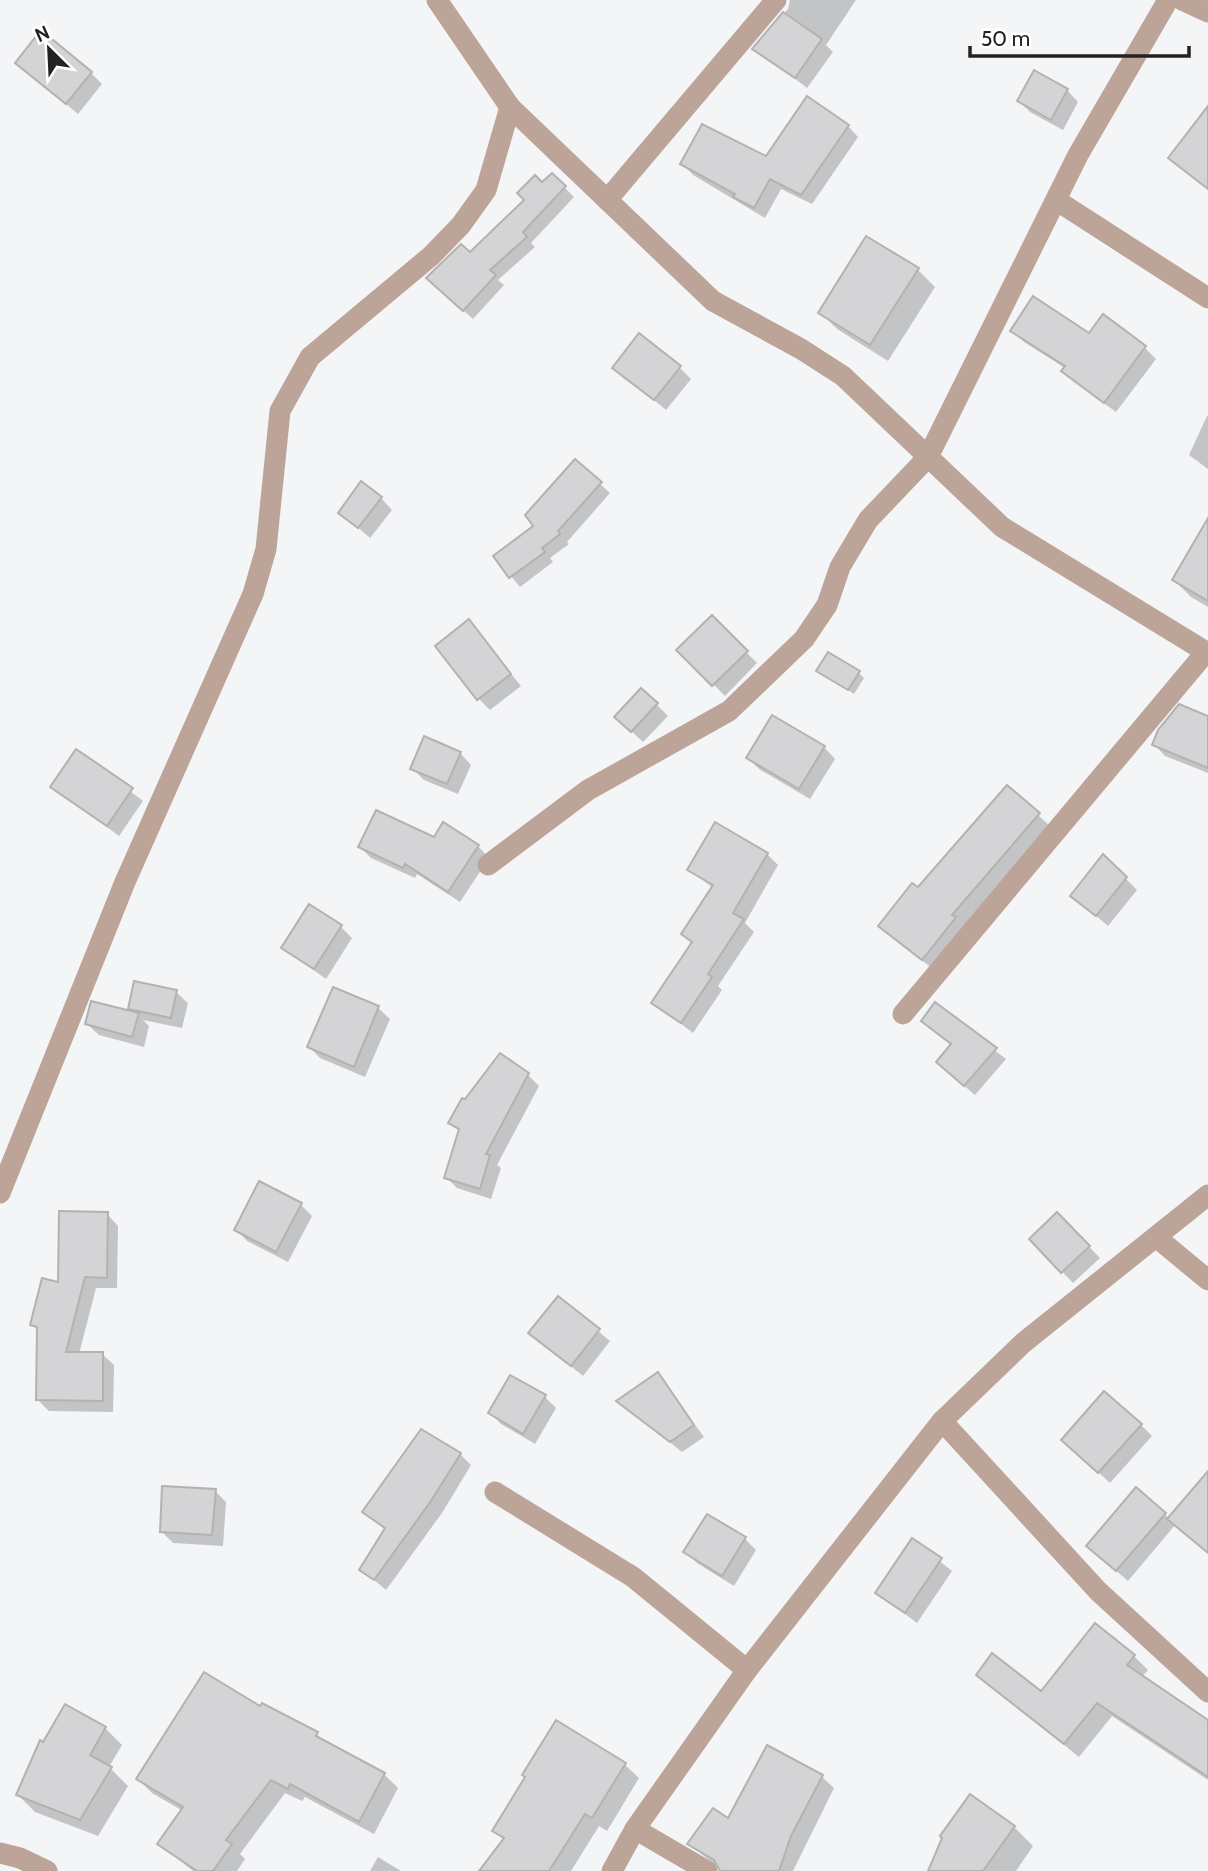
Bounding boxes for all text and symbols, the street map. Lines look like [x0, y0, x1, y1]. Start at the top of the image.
north arrow [14, 14, 84, 84]
scale bar [970, 14, 1189, 58]
text: N [31, 21, 53, 47]
text: 50 m [981, 26, 1030, 51]

